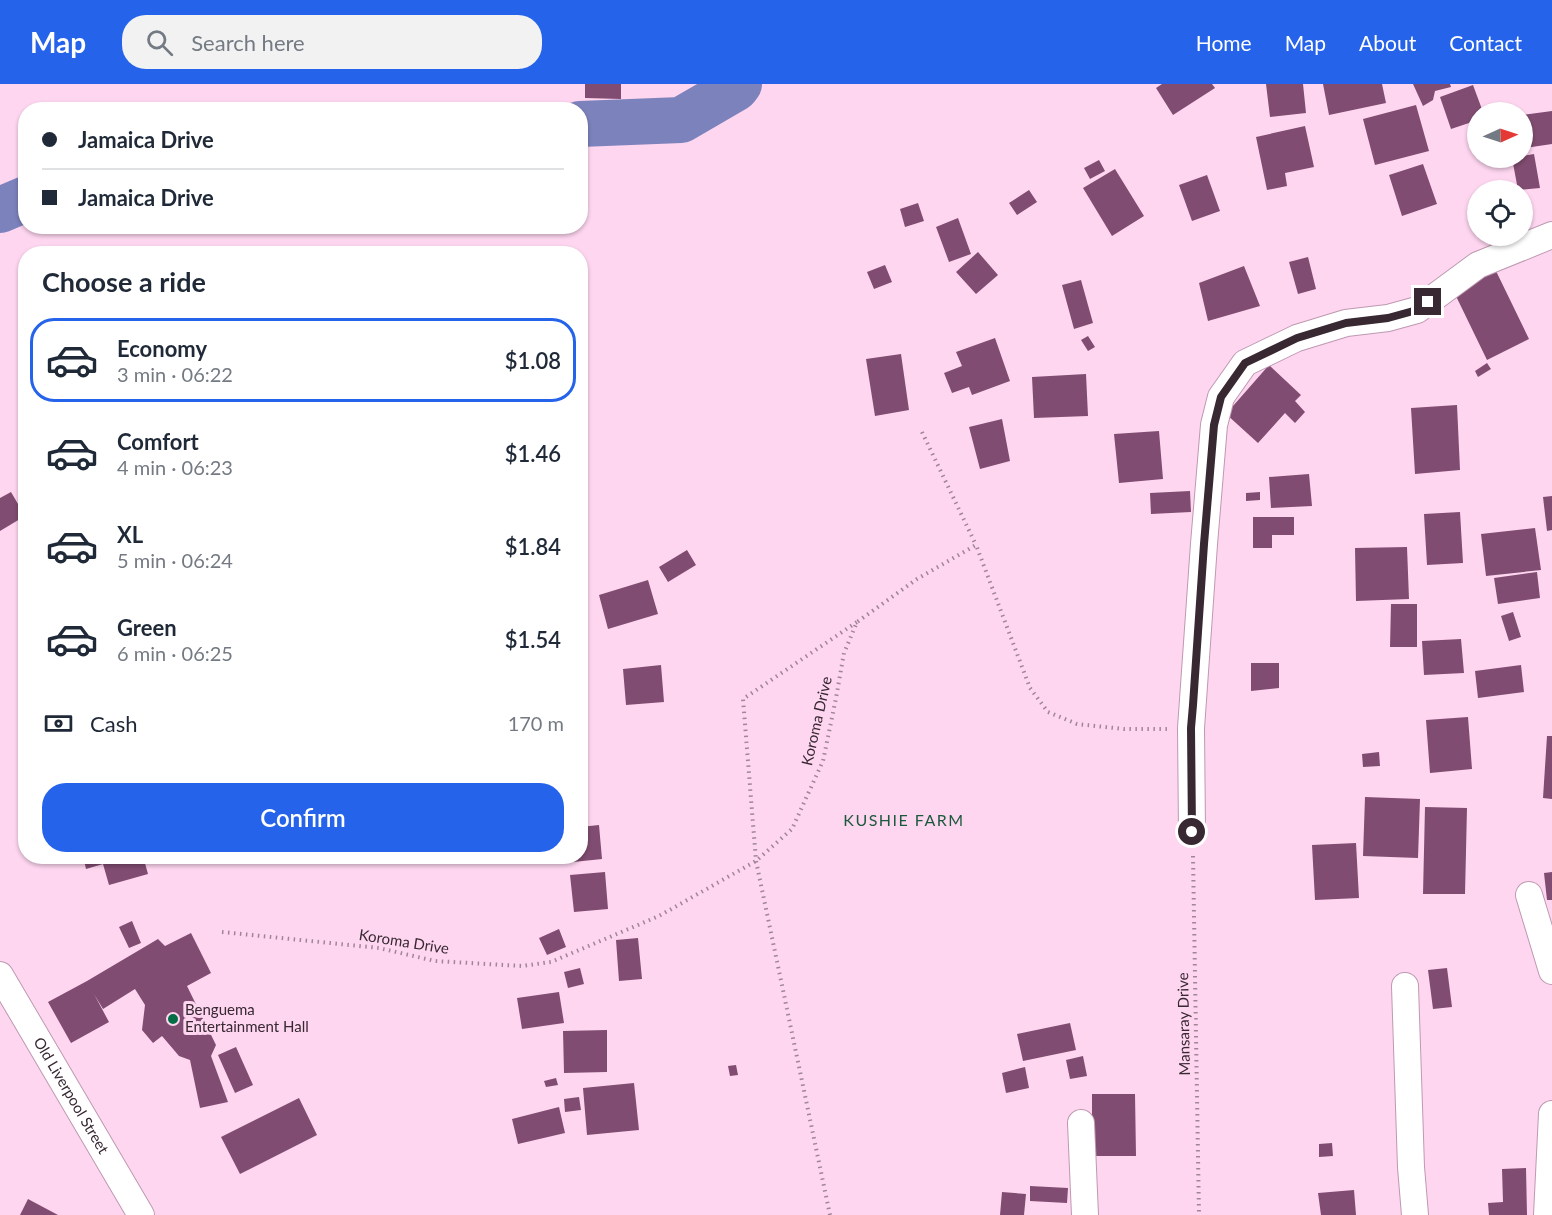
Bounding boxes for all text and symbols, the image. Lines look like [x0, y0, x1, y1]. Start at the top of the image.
search box [122, 15, 542, 69]
text: Map [30, 25, 86, 59]
icon: search [143, 26, 176, 59]
text: Search here [191, 29, 305, 56]
text: Home [1196, 30, 1252, 55]
text: Map [1285, 30, 1326, 55]
text: About [1359, 30, 1416, 55]
text: Contact [1449, 30, 1522, 55]
north arrow [1467, 102, 1533, 168]
map controls [1467, 102, 1533, 246]
text: Jamaica Drive [78, 126, 214, 153]
button: locate [1467, 180, 1533, 246]
text: Jamaica Drive [78, 184, 214, 211]
text: Choose a ride [42, 265, 206, 298]
route end [1414, 288, 1441, 315]
icon: car [45, 333, 99, 387]
text: Economy [117, 335, 207, 362]
text: $1.08 [505, 347, 561, 374]
text: 3 min · 06:22 [117, 362, 233, 386]
icon: car [45, 426, 99, 480]
text: Comfort [117, 428, 199, 455]
text: $1.46 [505, 440, 561, 467]
text: 4 min · 06:23 [117, 455, 233, 479]
icon: car [45, 519, 99, 573]
text: XL [117, 521, 143, 548]
text: $1.84 [505, 533, 561, 560]
text: 5 min · 06:24 [117, 548, 233, 572]
icon: car [45, 612, 99, 666]
text: Green [117, 614, 177, 641]
text: $1.54 [505, 626, 561, 653]
text: 6 min · 06:25 [117, 641, 233, 665]
street label: Koroma Drive [797, 674, 835, 767]
icon: cash [42, 707, 75, 740]
text: Cash [90, 710, 137, 737]
text: 170 m [508, 711, 564, 735]
button: Confirm [42, 783, 564, 852]
district label: KUSHIE FARM [843, 810, 965, 829]
route start [1178, 818, 1205, 845]
street label: Koroma Drive [358, 925, 451, 957]
street label: Mansaray Drive [1173, 972, 1193, 1076]
place label: Benguema Entertainment Hall [185, 1000, 309, 1035]
marker: Benguema Entertainment Hall [166, 1012, 180, 1026]
street label: Old Liverpool Street [31, 1034, 113, 1157]

